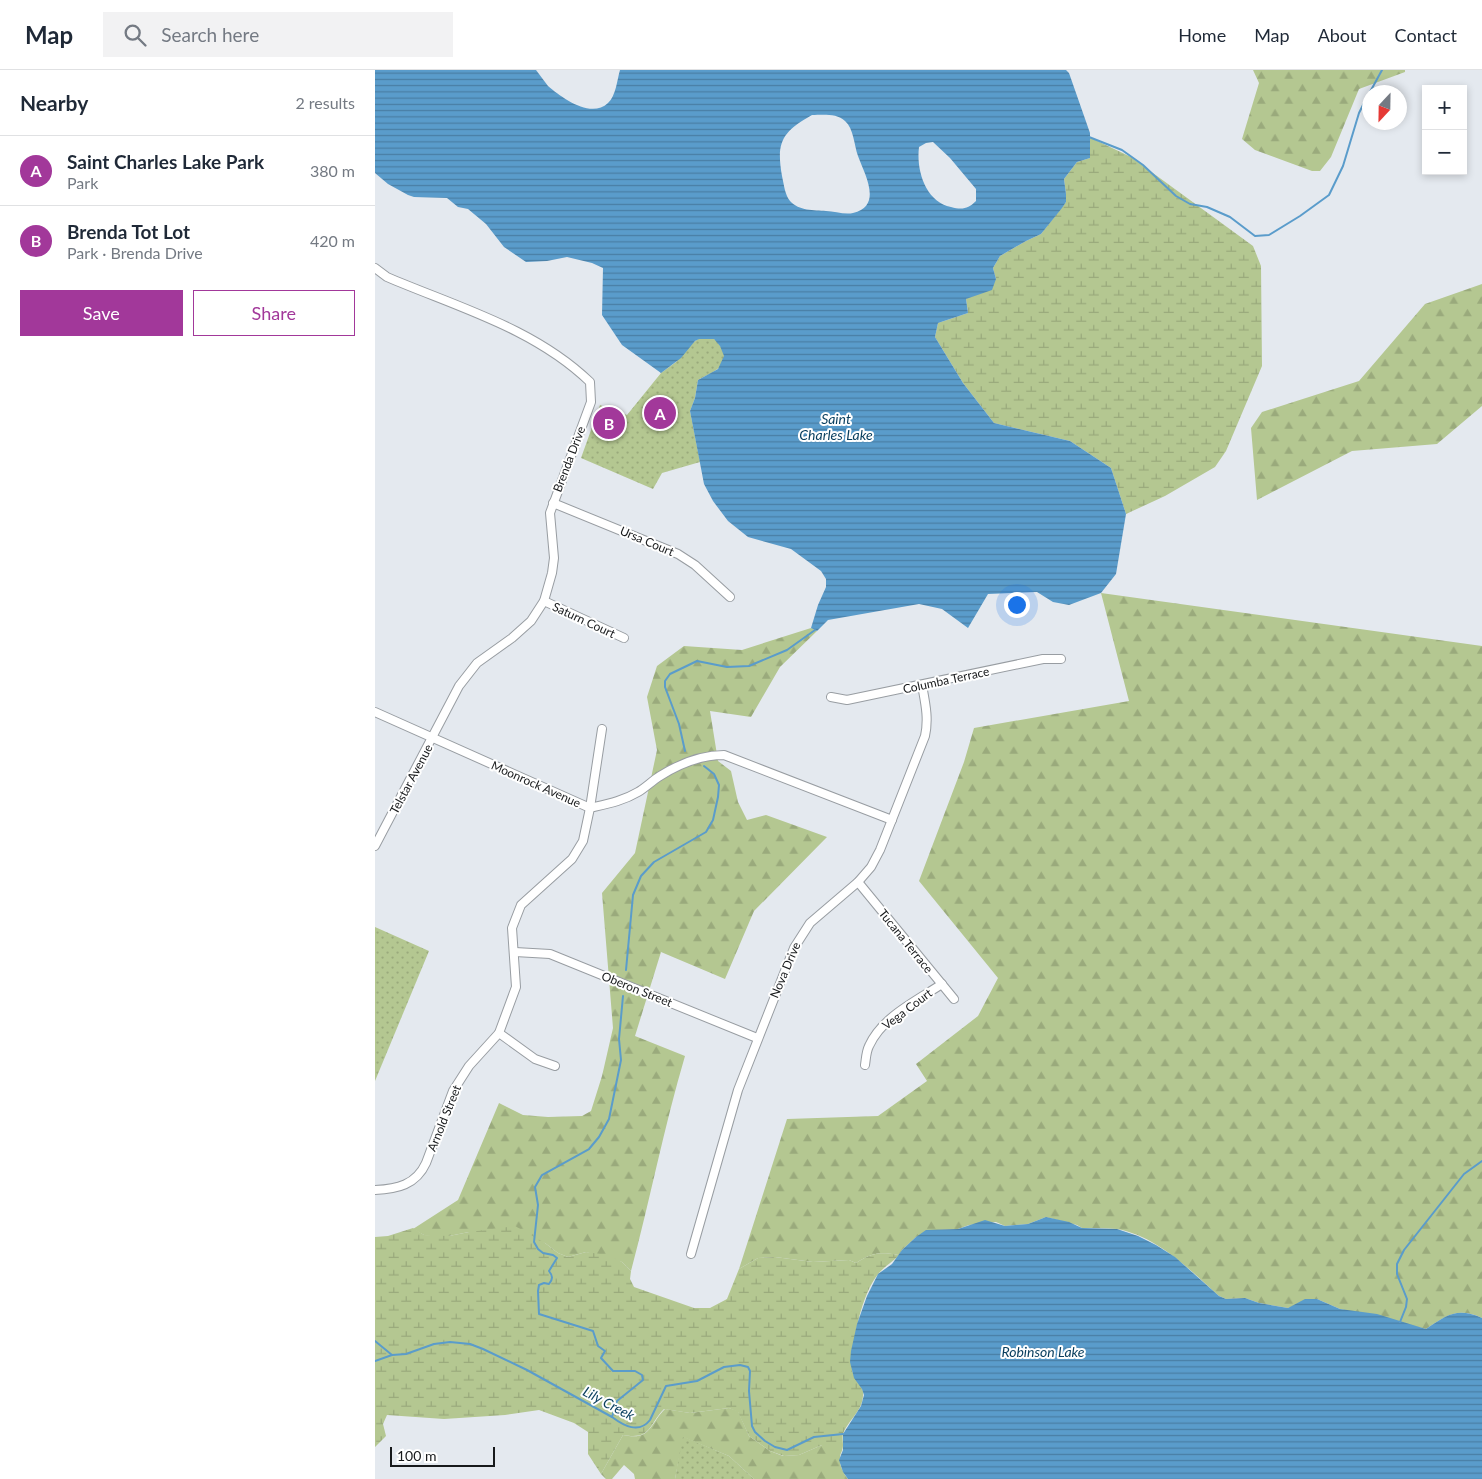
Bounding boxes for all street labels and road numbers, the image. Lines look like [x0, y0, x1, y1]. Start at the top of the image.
street label: Brenda Drive [550, 424, 588, 494]
street label: Ursa Court [618, 523, 677, 559]
street label: Saturn Court [550, 599, 618, 641]
street label: Columba Terrace [901, 664, 991, 696]
street label: Telstar Avenue [386, 742, 436, 816]
street label: Moonrock Avenue [489, 758, 583, 810]
street label: Tucana Terrace [876, 906, 936, 976]
street label: Nova Drive [767, 940, 803, 1000]
street label: Oberon Street [599, 968, 675, 1010]
street label: Vega Court [879, 985, 936, 1033]
street label: Arnold Street [424, 1082, 464, 1153]

